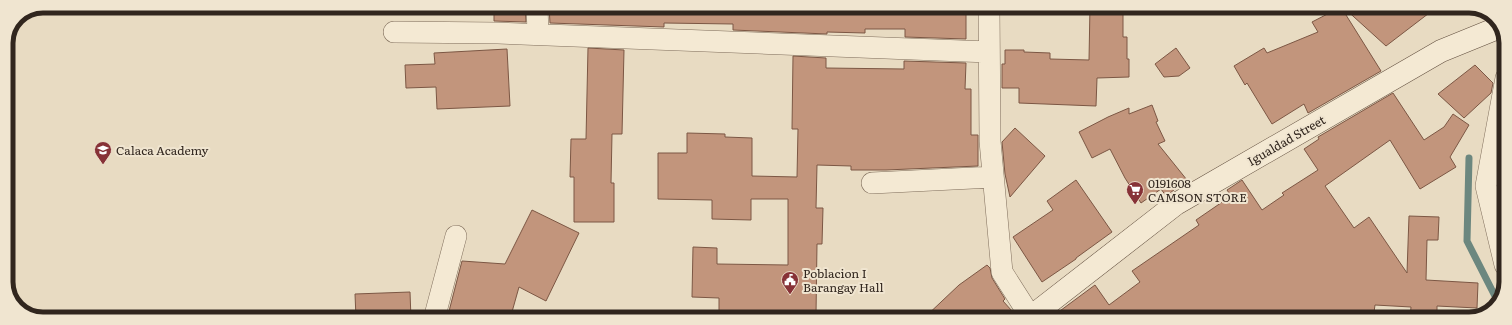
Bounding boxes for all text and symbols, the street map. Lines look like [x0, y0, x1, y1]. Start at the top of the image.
street label: Igualdad Street [1244, 110, 1328, 170]
school or university icon: Calaca Academy [93, 140, 113, 165]
place label: Calaca Academy [116, 141, 208, 159]
place label: 0191608 CAMSON STORE [1148, 174, 1247, 206]
supermarket icon: 0191608 CAMSON STORE [1125, 180, 1145, 205]
place label: Poblacion I Barangay Hall [803, 264, 884, 296]
public building icon: Poblacion I Barangay Hall [780, 270, 800, 295]

